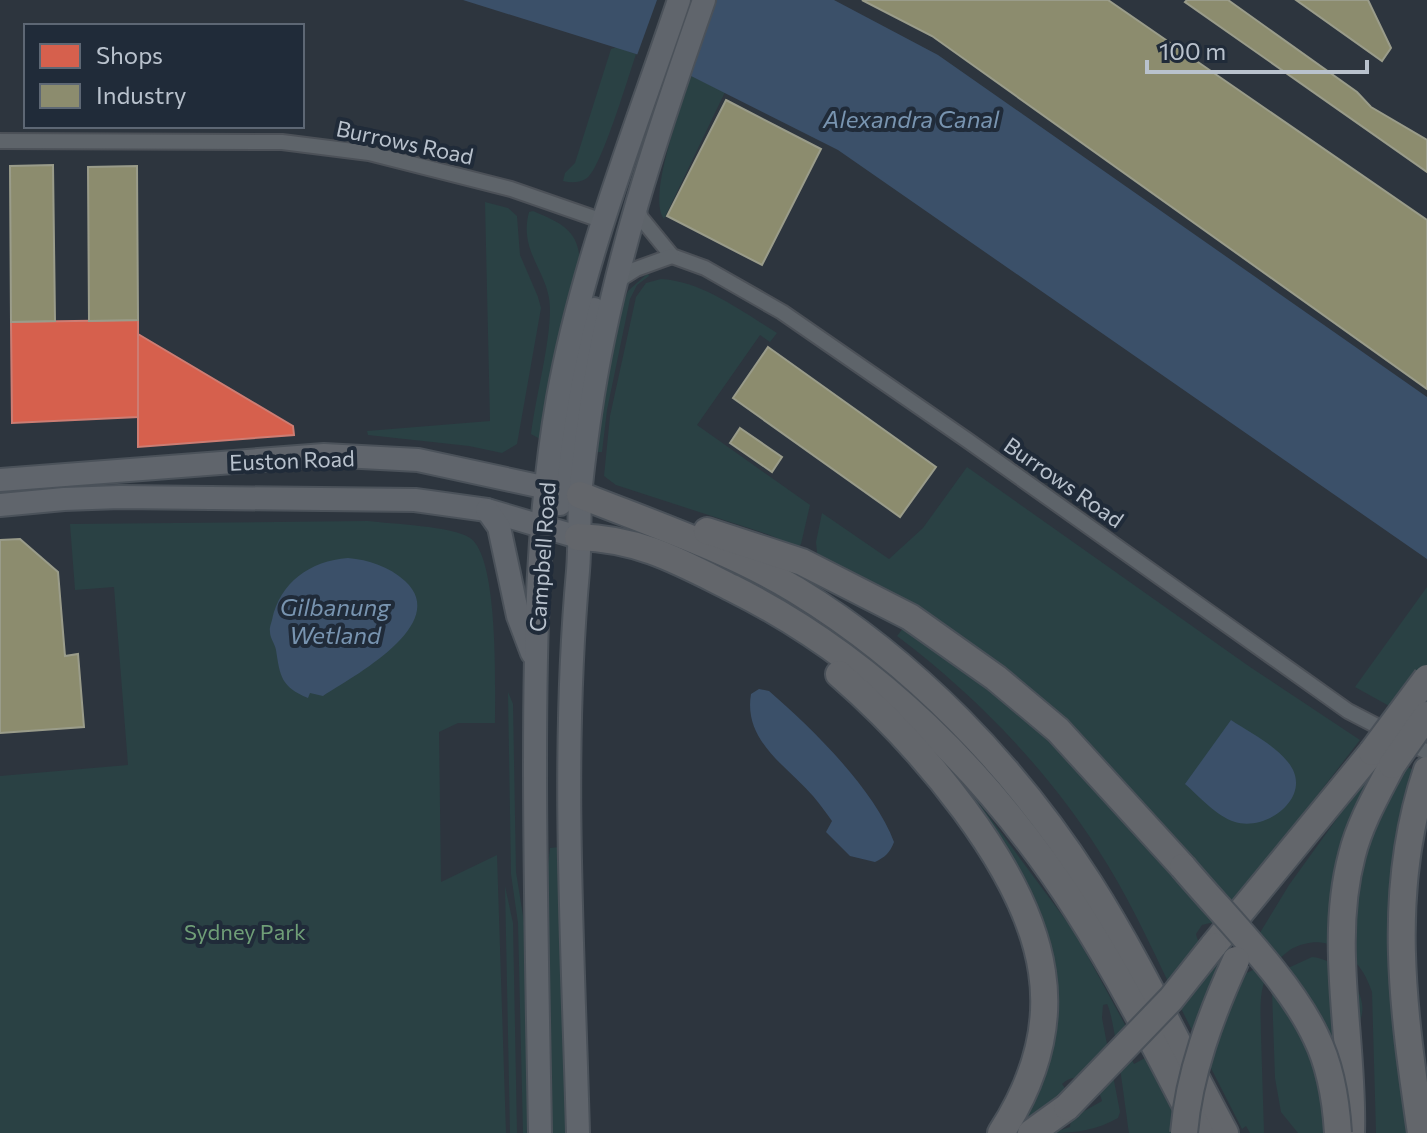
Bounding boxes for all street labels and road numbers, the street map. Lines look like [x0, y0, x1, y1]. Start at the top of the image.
street label: Burrows Road [334, 114, 476, 170]
street label: Burrows Road [999, 431, 1129, 533]
street label: Euston Road [229, 444, 355, 476]
street label: Campbell Road [523, 481, 561, 633]

